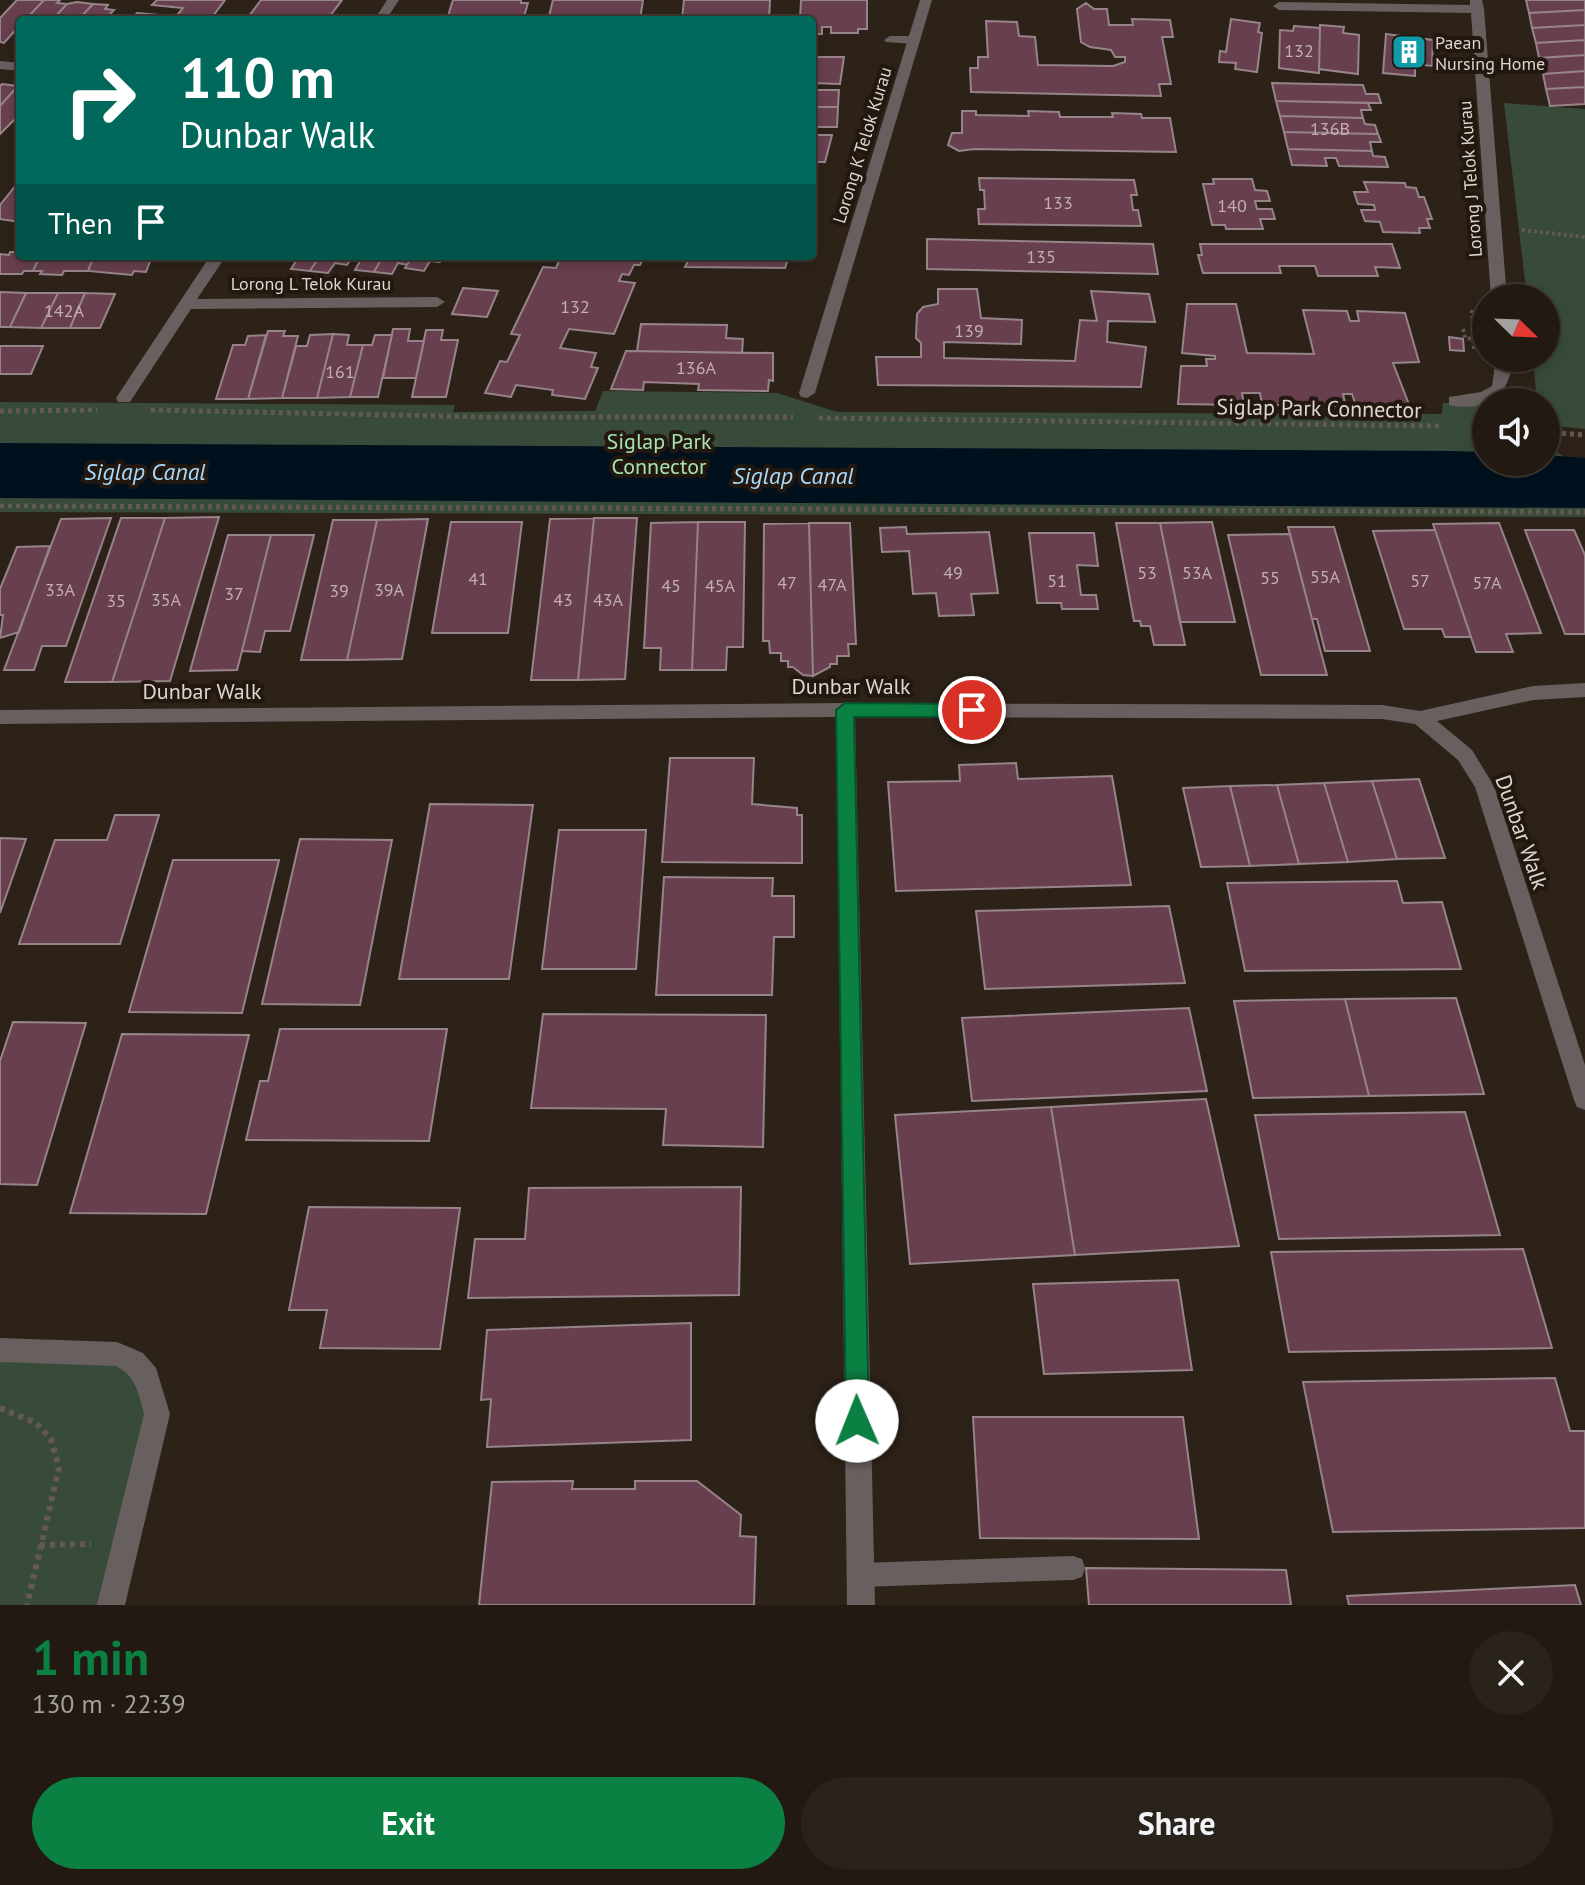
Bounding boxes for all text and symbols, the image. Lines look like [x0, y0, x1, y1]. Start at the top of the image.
place label: Paean Nursing Home [1435, 31, 1545, 75]
building icon: Paean Nursing Home [1390, 33, 1428, 71]
house number: 132 [1284, 39, 1314, 62]
text: 110 m [180, 41, 335, 113]
icon: right [48, 48, 152, 152]
street label: Lorong K Telok Kurau [827, 64, 897, 226]
street label: Lorong J Telok Kurau [1453, 100, 1487, 258]
text: Dunbar Walk [180, 111, 375, 158]
house number: 136B [1310, 117, 1350, 140]
house number: 133 [1043, 191, 1073, 214]
house number: 140 [1217, 194, 1247, 217]
icon: arrive [129, 200, 173, 244]
text: Then [48, 203, 113, 242]
house number: 135 [1026, 245, 1056, 268]
street label: Lorong L Telok Kurau [231, 272, 391, 295]
north arrow [1472, 284, 1560, 372]
map controls [1472, 284, 1560, 476]
house number: 132 [560, 295, 590, 318]
house number: 142A [44, 299, 84, 322]
house number: 139 [954, 319, 984, 342]
house number: 136A [676, 356, 716, 379]
house number: 161 [325, 360, 355, 383]
button: sound [1472, 388, 1560, 476]
street label: Siglap Park Connector [1216, 392, 1422, 424]
park label: Siglap Park Connector [607, 427, 712, 480]
water label: Siglap Canal [84, 456, 206, 487]
water label: Siglap Canal [732, 460, 854, 491]
house number: 49 [943, 561, 963, 584]
house number: 53 [1137, 561, 1157, 584]
house number: 53A [1182, 561, 1213, 584]
house number: 55A [1310, 565, 1341, 588]
house number: 55 [1260, 566, 1280, 589]
house number: 41 [468, 567, 488, 590]
house number: 51 [1047, 569, 1067, 592]
house number: 57 [1410, 569, 1430, 592]
house number: 47 [777, 571, 797, 594]
house number: 57A [1472, 571, 1502, 594]
house number: 47A [817, 573, 847, 596]
house number: 45 [661, 574, 681, 597]
house number: 45A [705, 574, 736, 597]
house number: 33A [45, 578, 76, 601]
house number: 39A [374, 578, 405, 601]
house number: 39 [329, 579, 349, 602]
house number: 37 [224, 582, 244, 605]
house number: 35A [151, 588, 182, 611]
house number: 43 [553, 588, 573, 611]
house number: 43A [593, 588, 624, 611]
house number: 35 [106, 589, 126, 612]
street label: Dunbar Walk [791, 672, 911, 700]
pin [938, 676, 1006, 744]
street label: Dunbar Walk [142, 677, 262, 705]
icon: arrive [950, 688, 994, 732]
street label: Dunbar Walk [1489, 771, 1555, 893]
position arrow [815, 1379, 899, 1463]
text: 1 min [32, 1626, 149, 1688]
button: close [1469, 1631, 1553, 1715]
text: 130 m · 22:39 [32, 1687, 186, 1720]
button: Exit [32, 1777, 785, 1869]
button: Share [801, 1777, 1553, 1869]

